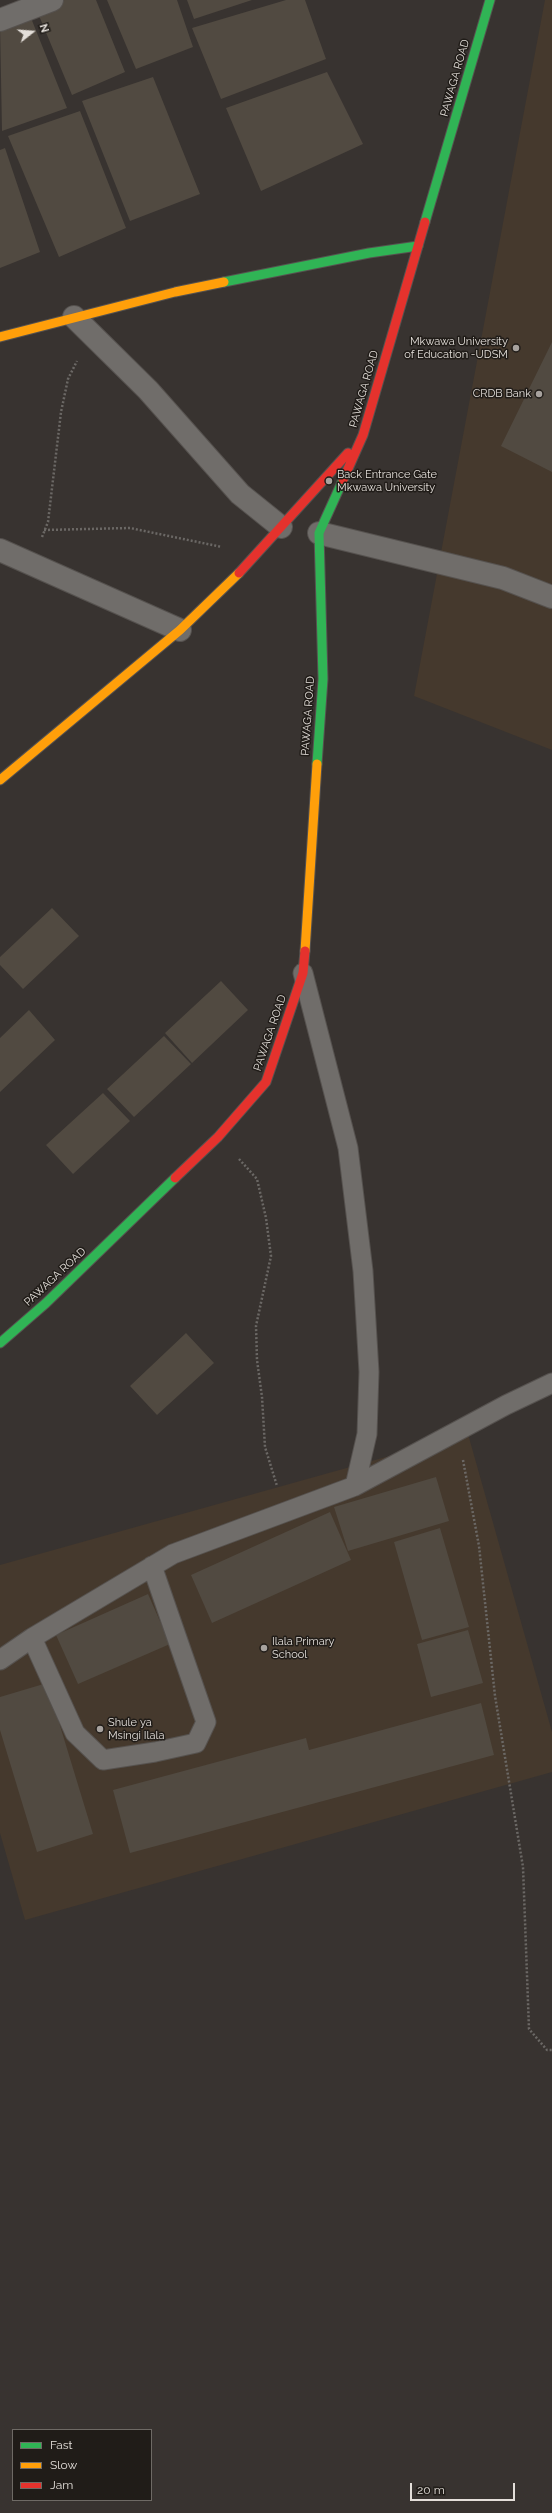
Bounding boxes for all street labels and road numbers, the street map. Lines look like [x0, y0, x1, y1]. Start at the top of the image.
street label: PAWAGA ROAD [438, 38, 472, 118]
street label: PAWAGA ROAD [347, 349, 381, 429]
street label: PAWAGA ROAD [299, 676, 317, 756]
street label: PAWAGA ROAD [251, 993, 289, 1073]
street label: PAWAGA ROAD [21, 1245, 89, 1309]

